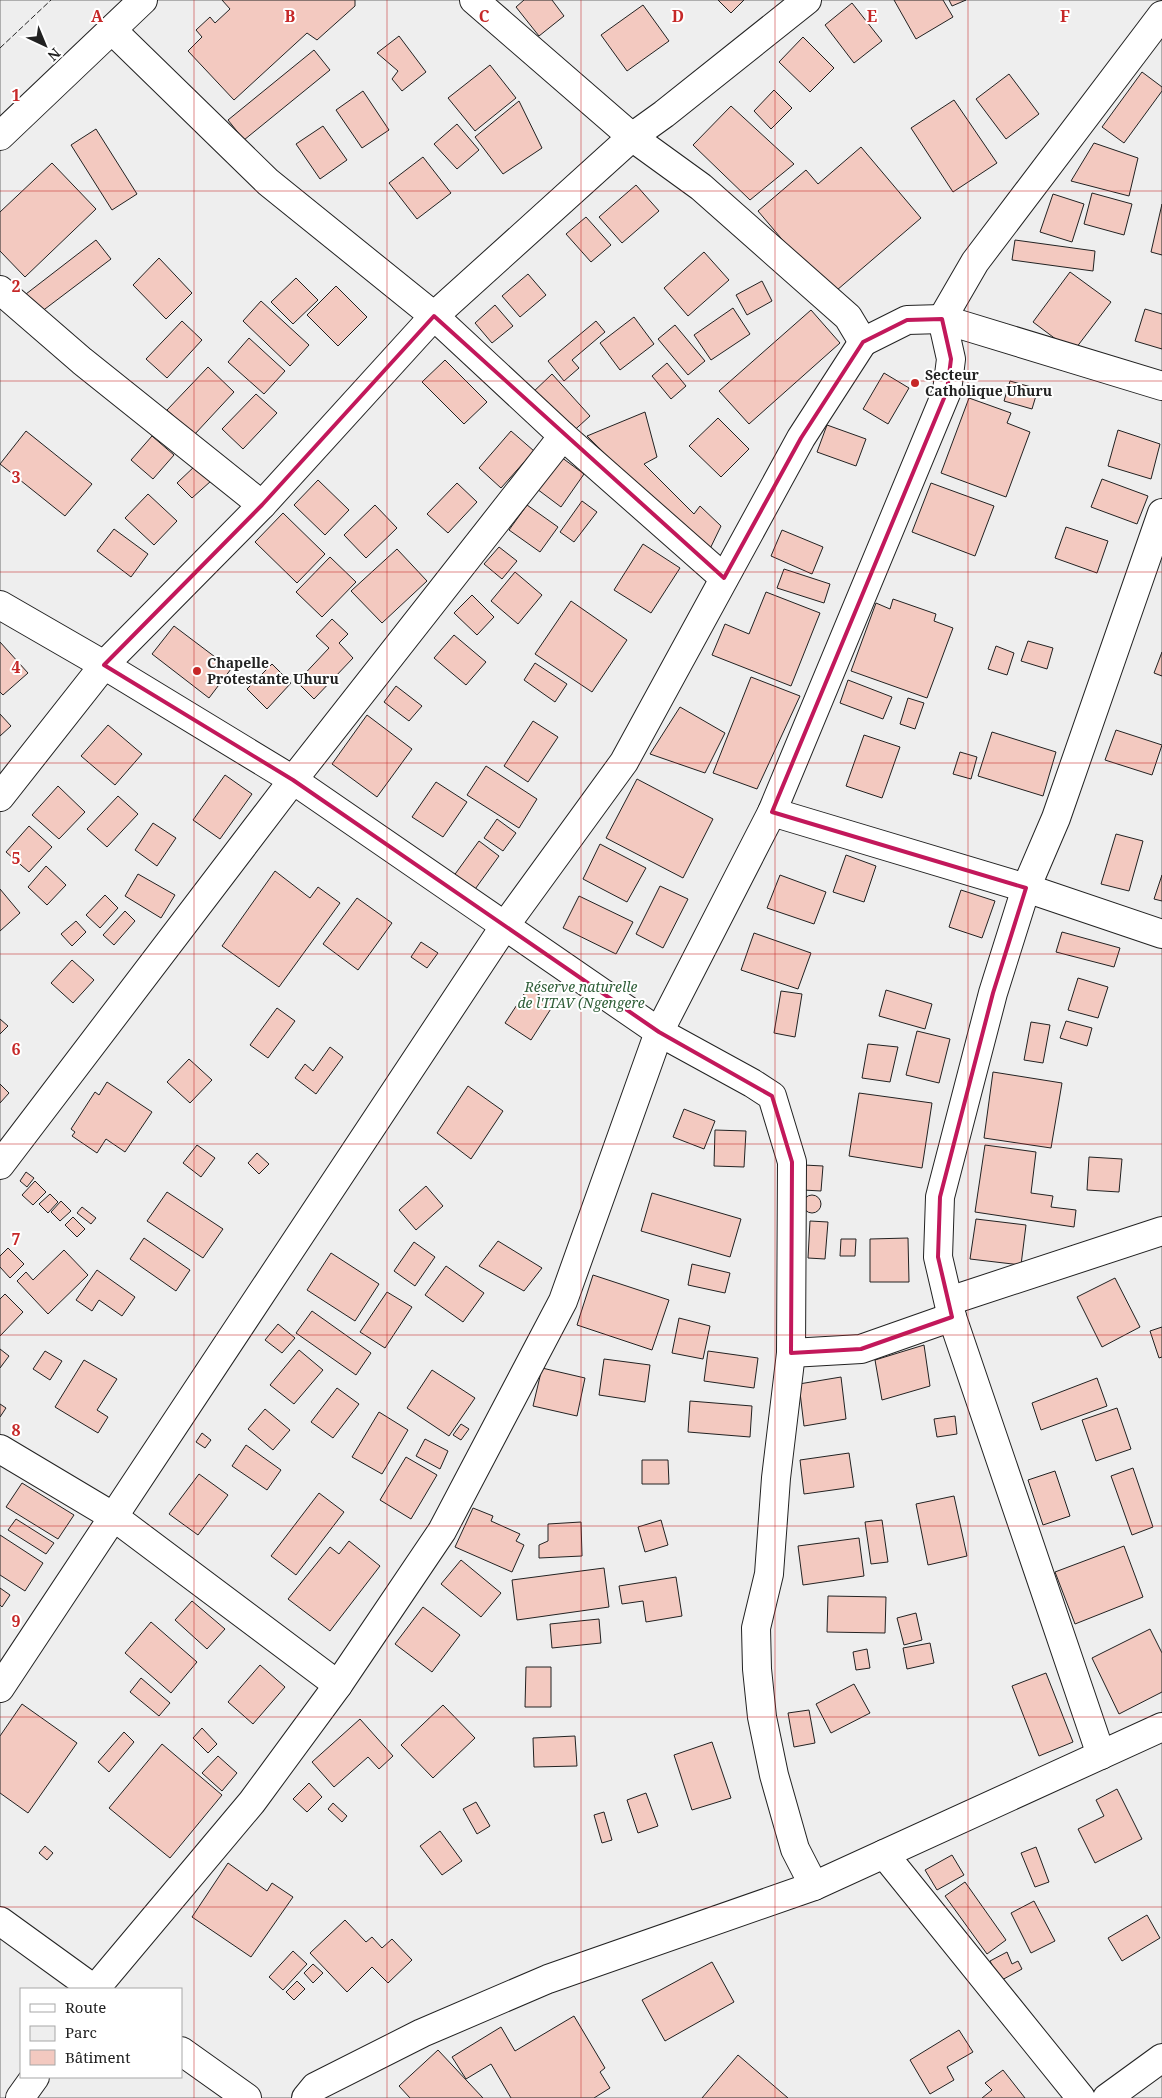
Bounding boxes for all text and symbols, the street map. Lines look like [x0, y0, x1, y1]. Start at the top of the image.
text: A [91, 5, 104, 27]
text: B [285, 5, 296, 27]
text: C [479, 5, 490, 27]
text: D [672, 5, 684, 27]
text: E [867, 5, 877, 27]
text: F [1060, 5, 1070, 27]
north arrow [20, 20, 70, 70]
text: N [44, 44, 65, 65]
text: 1 [11, 84, 21, 106]
text: 2 [11, 275, 21, 297]
place label: Secteur Catholique Uhuru [925, 365, 1052, 400]
marker: Secteur Catholique Uhuru [909, 377, 921, 389]
text: 3 [11, 466, 21, 488]
place label: Chapelle Protestante Uhuru [207, 653, 339, 688]
text: 4 [11, 656, 21, 678]
marker: Chapelle Protestante Uhuru [191, 665, 203, 677]
text: 5 [11, 847, 21, 869]
park label: Réserve naturelle de l'ITAV (Ngengere [517, 977, 645, 1012]
text: 6 [11, 1038, 21, 1060]
text: 7 [11, 1228, 21, 1250]
text: 8 [11, 1419, 21, 1441]
text: 9 [11, 1610, 21, 1632]
legend [20, 1988, 182, 2078]
text: Route [65, 1997, 106, 2017]
text: Parc [65, 2022, 97, 2042]
text: Bâtiment [65, 2047, 131, 2067]

